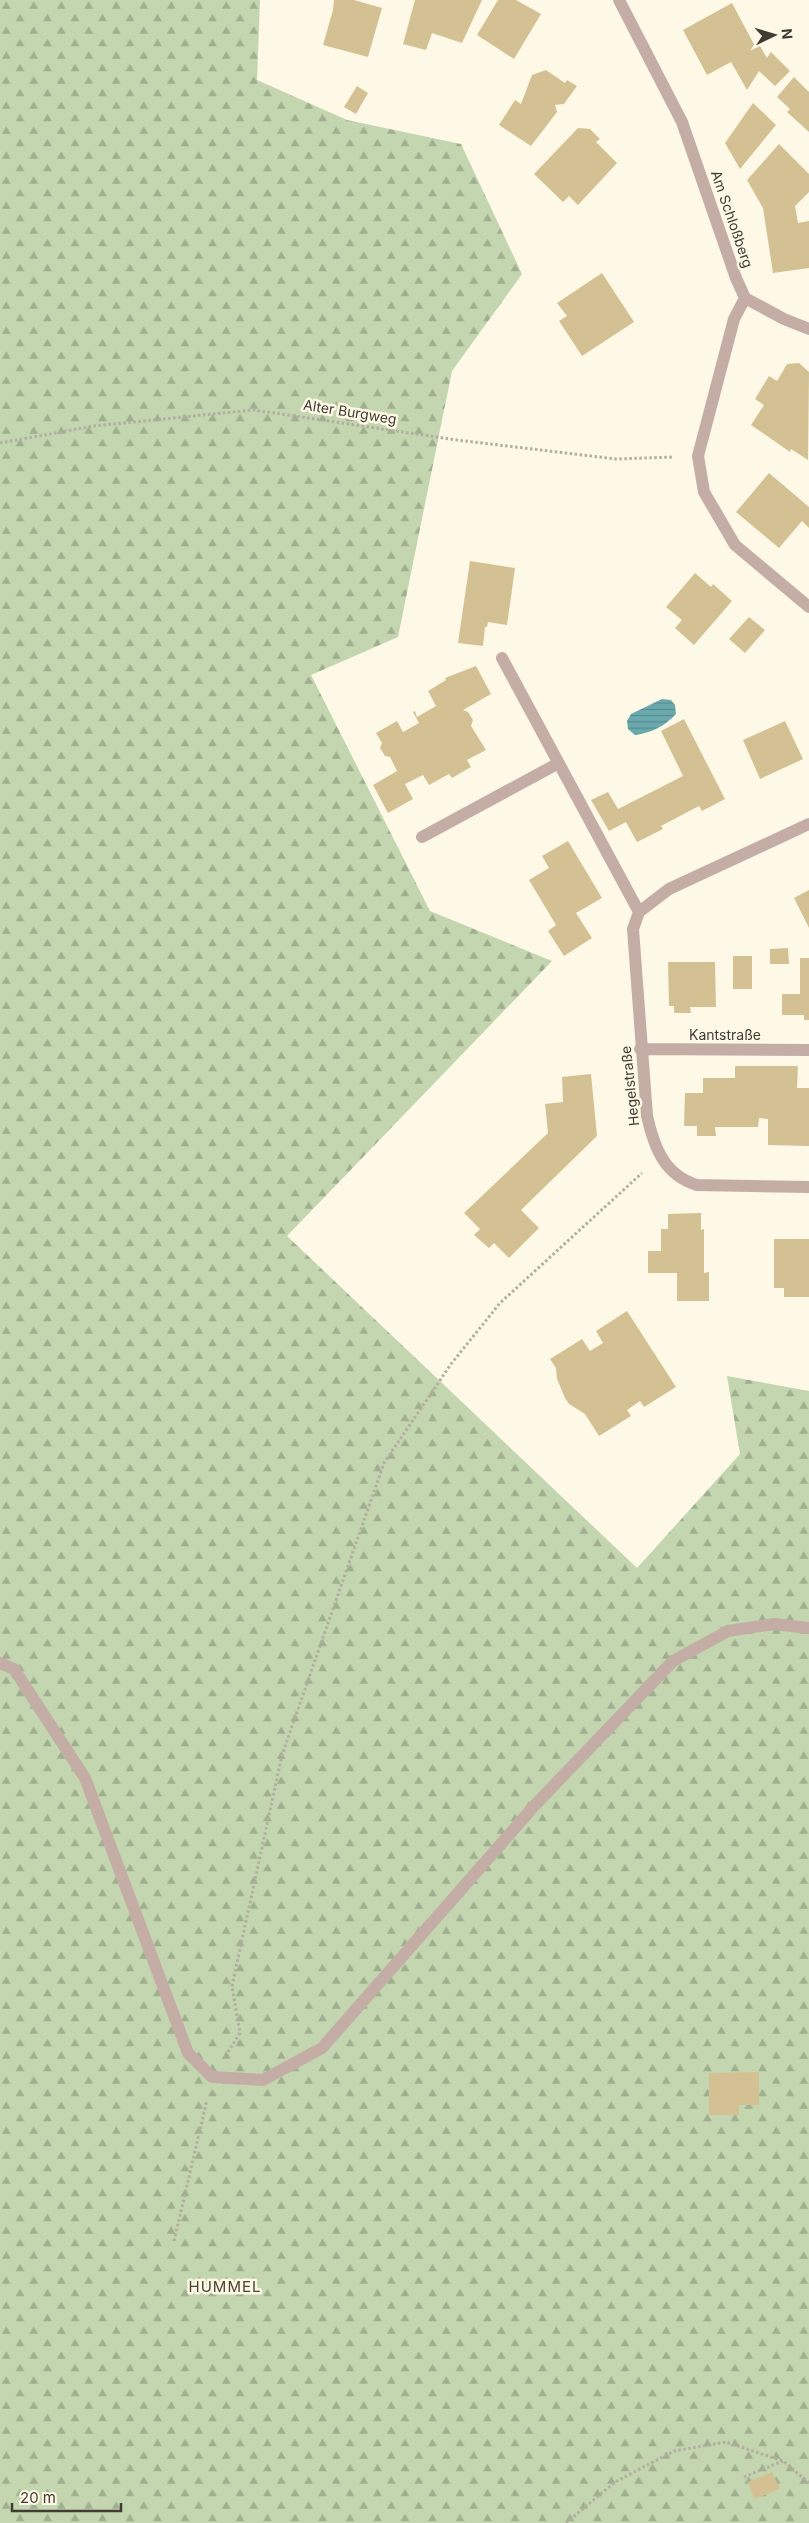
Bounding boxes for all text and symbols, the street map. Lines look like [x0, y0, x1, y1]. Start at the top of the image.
north arrow [749, 10, 799, 60]
text: N [779, 28, 796, 40]
street label: Am Schloßberg [708, 168, 757, 270]
street label: Alter Burgweg [302, 396, 398, 427]
street label: Kantstraße [689, 1026, 761, 1043]
street label: Hegelstraße [617, 1045, 642, 1127]
district label: HUMMEL [189, 2277, 261, 2296]
scale bar [12, 2480, 121, 2512]
text: 20 m [20, 2488, 56, 2507]

